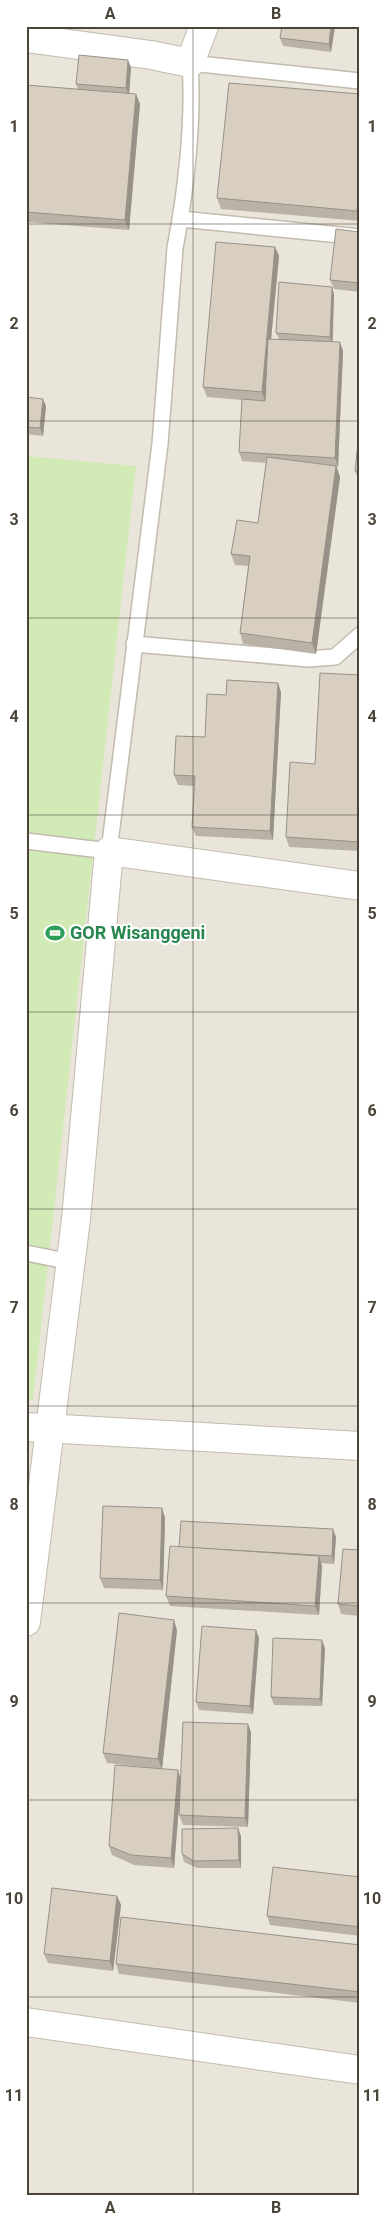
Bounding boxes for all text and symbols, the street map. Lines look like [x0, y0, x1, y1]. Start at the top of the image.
text: A [105, 4, 116, 23]
text: B [271, 4, 281, 23]
text: 1 [9, 117, 19, 136]
text: 1 [367, 117, 377, 136]
text: 2 [9, 314, 19, 333]
text: 2 [367, 314, 377, 333]
text: 3 [9, 510, 19, 529]
text: 3 [367, 510, 377, 529]
text: 4 [9, 707, 19, 726]
text: 4 [367, 707, 377, 726]
text: 5 [9, 904, 19, 923]
text: 5 [367, 904, 377, 923]
sports icon: GOR Wisanggeni [44, 922, 66, 944]
place label: GOR Wisanggeni [70, 922, 205, 943]
text: 6 [9, 1101, 19, 1120]
text: 6 [367, 1101, 377, 1120]
text: 7 [9, 1298, 19, 1317]
text: 7 [367, 1298, 377, 1317]
text: 8 [9, 1495, 19, 1514]
text: 8 [367, 1495, 377, 1514]
text: 9 [9, 1692, 19, 1711]
text: 9 [367, 1692, 377, 1711]
text: 10 [5, 1889, 23, 1908]
text: 10 [363, 1889, 381, 1908]
text: 11 [5, 2086, 23, 2105]
text: 11 [363, 2086, 381, 2105]
text: A [105, 2198, 116, 2217]
text: B [271, 2198, 281, 2217]

